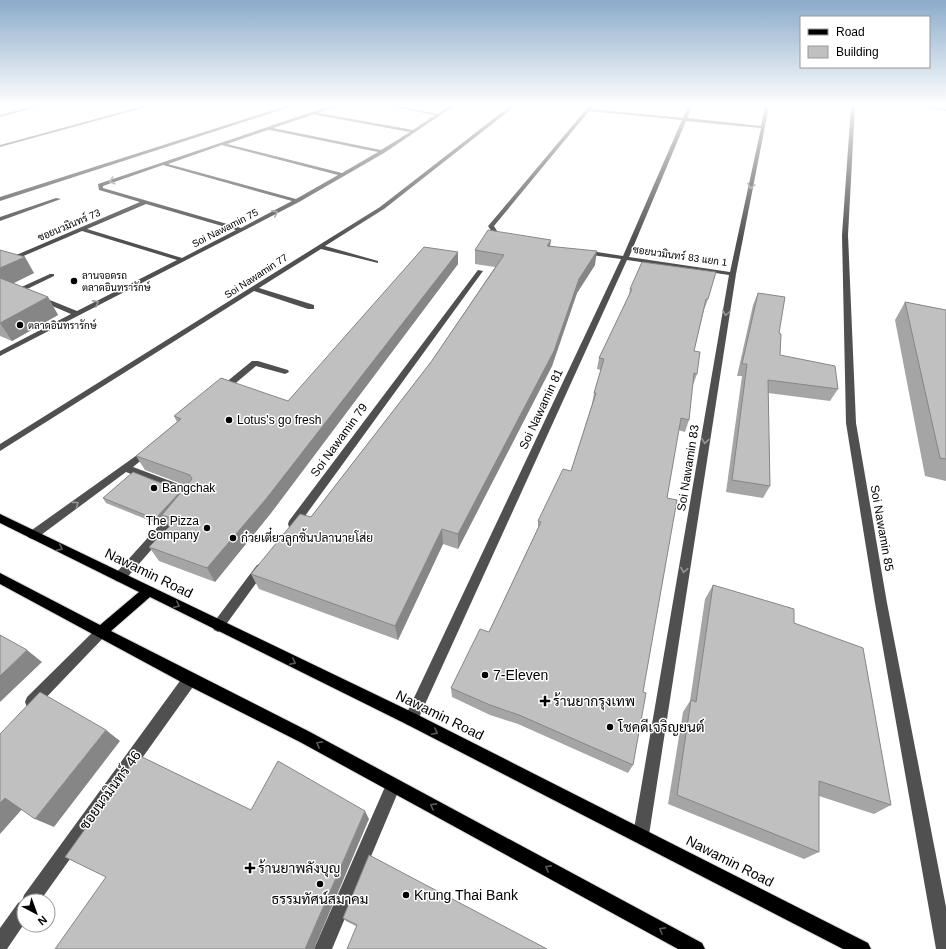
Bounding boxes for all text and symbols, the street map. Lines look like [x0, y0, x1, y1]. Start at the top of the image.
legend [800, 16, 930, 68]
text: Road [836, 25, 865, 39]
text: Building [836, 45, 879, 59]
one-way arrow [109, 176, 116, 185]
one-way arrow [747, 182, 755, 189]
street label: ซอยนวมินทร์ 73 [35, 205, 102, 243]
street label: Soi Nawamin 75 [190, 206, 260, 249]
one-way arrow [271, 210, 278, 218]
street label: ซอยนวมินทร์ 83 แยก 1 [632, 242, 729, 268]
street label: Soi Nawamin 77 [222, 251, 290, 300]
place label: ลานจอดรถ ตลาดอินทรารักษ์ [82, 270, 151, 293]
marker: ลานจอดรถ ตลาดอินทรารักษ์ [69, 276, 79, 286]
one-way arrow [92, 301, 100, 308]
one-way arrow [722, 310, 731, 316]
place label: ตลาดอินทรารักษ์ [28, 318, 97, 331]
marker: ตลาดอินทรารักษ์ [15, 320, 25, 330]
street label: Soi Nawamin 81 [516, 366, 566, 452]
street label: Soi Nawamin 79 [308, 400, 371, 479]
place label: Lotus's go fresh [237, 413, 321, 427]
marker: Lotus's go fresh [224, 415, 234, 425]
street label: Soi Nawamin 83 [674, 423, 702, 512]
one-way arrow [701, 438, 710, 445]
place label: Bangchak [162, 481, 216, 495]
marker: Bangchak [149, 483, 159, 493]
street label: Soi Nawamin 85 [868, 484, 897, 573]
one-way arrow [72, 501, 79, 509]
place label: The Pizza Company [146, 514, 199, 542]
marker: The Pizza Company [202, 523, 212, 533]
place label: ก๋วยเตี๋ยวลูกชิ้นปลานายโส่ย [241, 527, 373, 546]
marker: ก๋วยเตี๋ยวลูกชิ้นปลานายโส่ย [228, 533, 238, 543]
one-way arrow [56, 543, 63, 551]
street label: Nawamin Road [102, 545, 196, 601]
one-way arrow [680, 567, 689, 573]
one-way arrow [172, 600, 180, 608]
one-way arrow [289, 657, 297, 665]
place label: 7-Eleven [493, 667, 548, 683]
marker: 7-Eleven [480, 670, 490, 680]
street label: Nawamin Road [393, 687, 487, 743]
place label: ร้านยากรุงเทพ [553, 692, 635, 711]
marker: ร้านยากรุงเทพ [540, 696, 550, 706]
place label: โชคดีเจริญยนต์ [617, 718, 704, 736]
marker: โชคดีเจริญยนต์ [605, 722, 615, 732]
one-way arrow [431, 727, 439, 735]
one-way arrow [316, 742, 323, 749]
street label: ซอยนวมินทร์ 46 [75, 747, 144, 833]
one-way arrow [430, 804, 438, 811]
street label: Nawamin Road [684, 832, 776, 890]
place label: ร้านยาพลังบุญ [258, 859, 341, 878]
marker: ร้านยาพลังบุญ [245, 863, 255, 873]
one-way arrow [545, 865, 552, 873]
marker: ธรรมทัศน์สมาคม [315, 879, 325, 889]
place label: Krung Thai Bank [414, 887, 519, 903]
place label: ธรรมทัศน์สมาคม [272, 890, 368, 907]
marker: Krung Thai Bank [401, 890, 411, 900]
north arrow [16, 893, 56, 933]
text: N [36, 913, 49, 928]
one-way arrow [659, 928, 666, 935]

